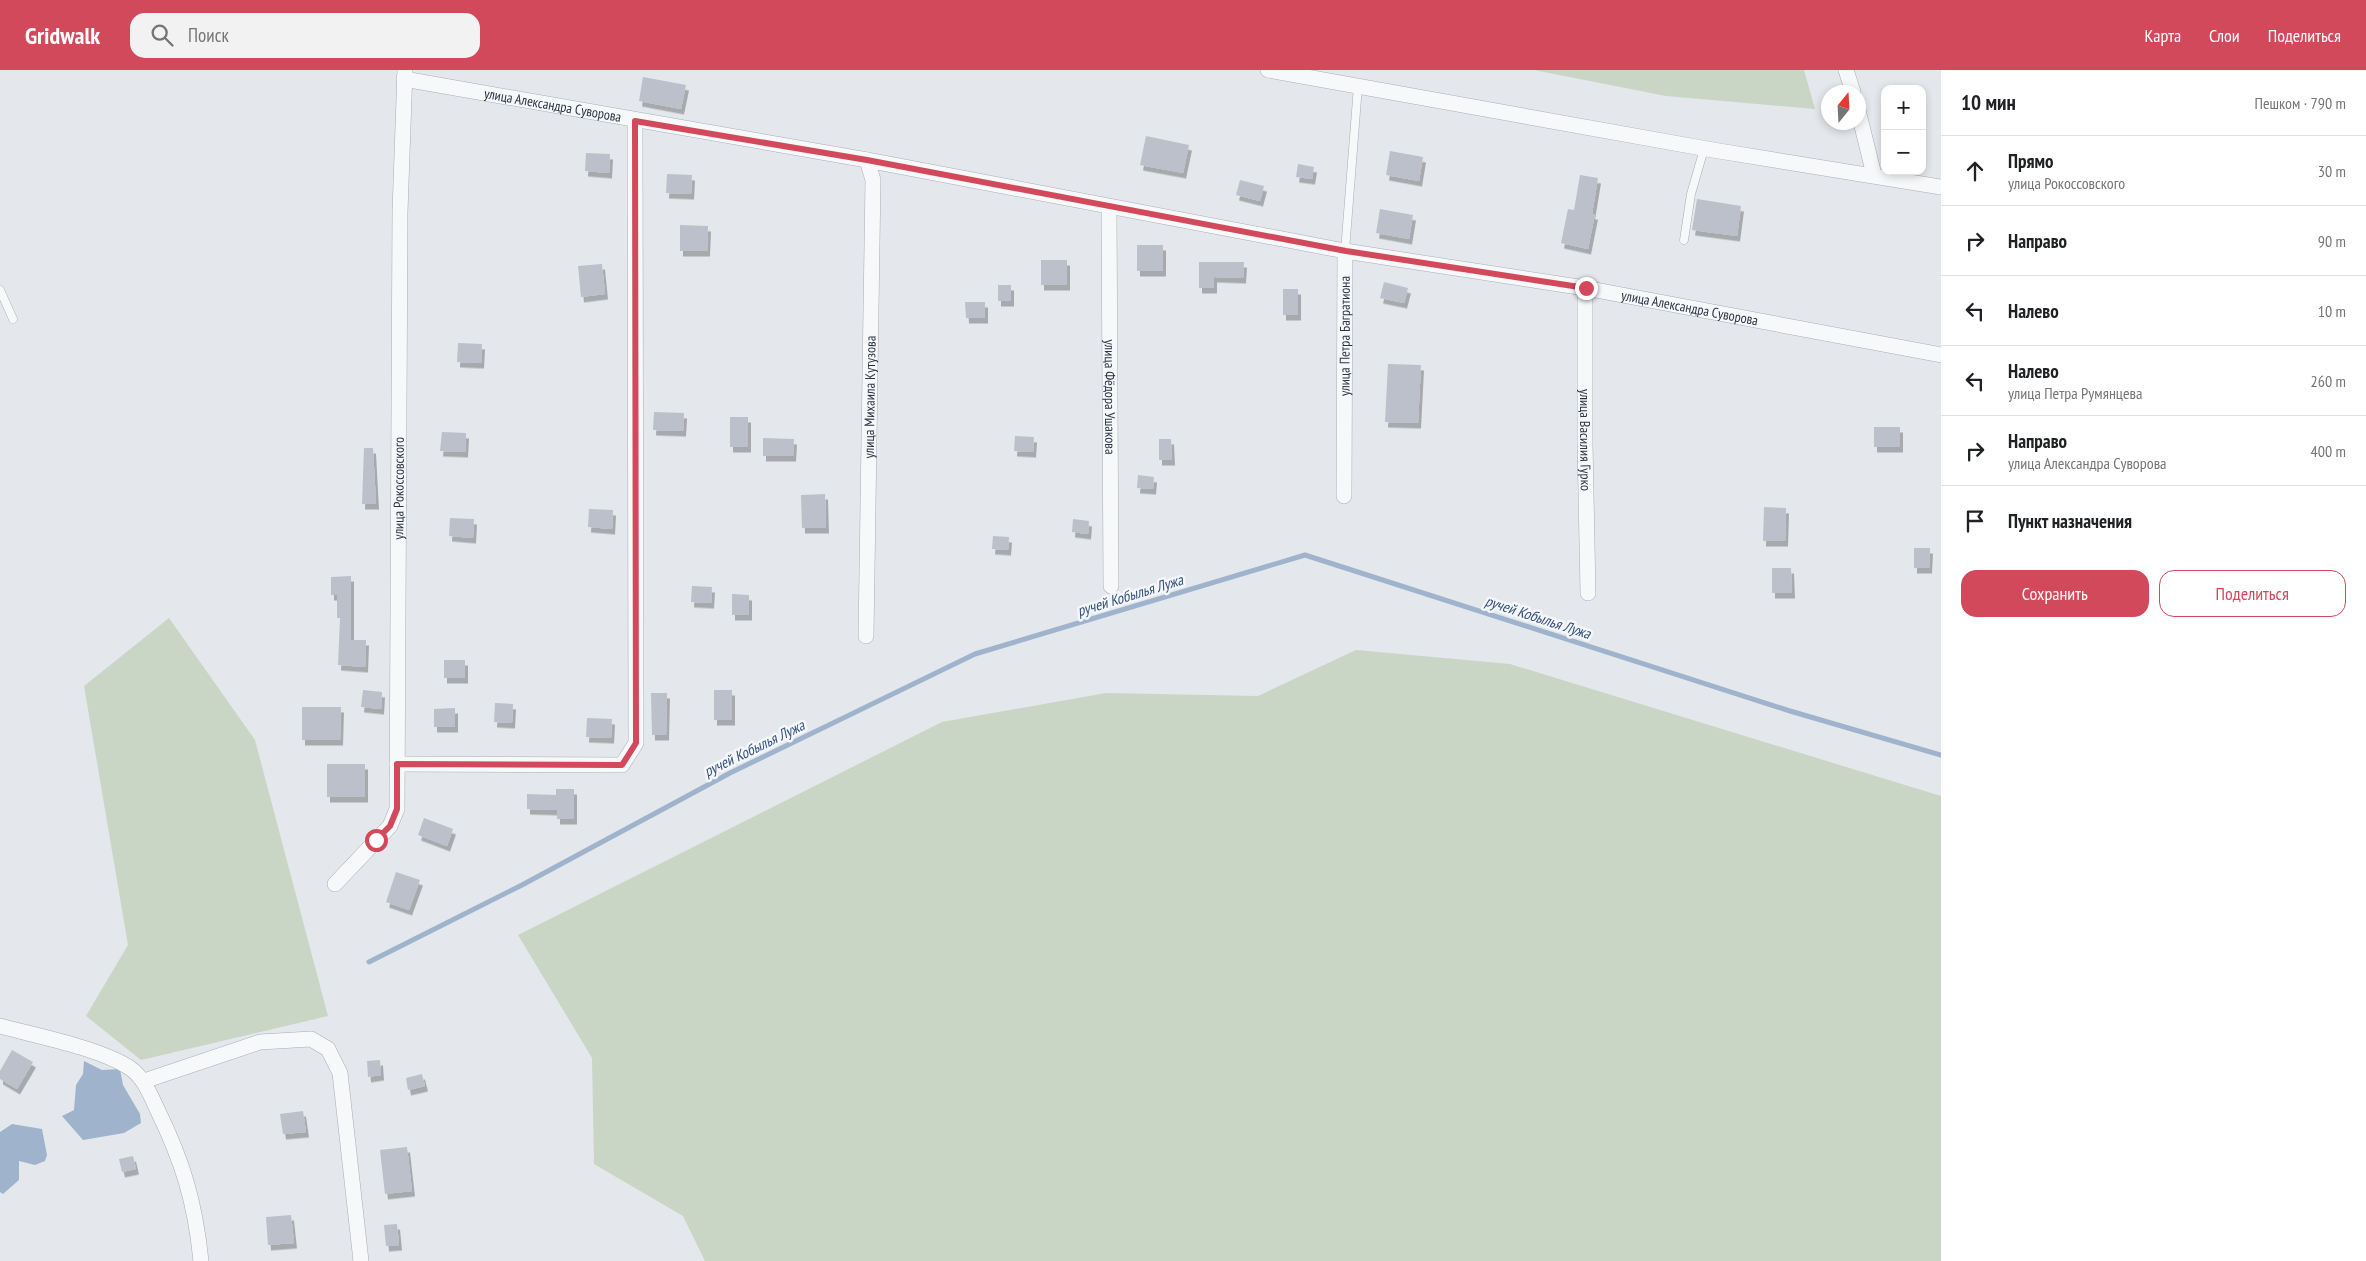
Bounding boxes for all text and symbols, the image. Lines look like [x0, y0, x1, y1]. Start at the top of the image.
search box [130, 13, 480, 58]
text: Gridwalk [25, 20, 100, 51]
icon: search [148, 21, 176, 49]
text: Поиск [188, 23, 229, 47]
text: Карта [2144, 24, 2181, 47]
text: Слои [2209, 24, 2240, 47]
text: Поделиться [2268, 24, 2341, 47]
street label: улица Александра Суворова [483, 84, 623, 126]
north arrow [1821, 85, 1866, 130]
map controls [1881, 85, 1926, 175]
button: + [1881, 85, 1926, 130]
text: 10 мин [1961, 89, 2016, 116]
text: Пешком · 790 m [2255, 93, 2346, 113]
button: − [1881, 130, 1926, 175]
text: Прямо [2008, 149, 2053, 173]
icon: ahead [1961, 157, 1989, 185]
text: 30 m [2318, 161, 2346, 181]
text: улица Рокоссовского [2008, 173, 2125, 193]
icon: right [1961, 227, 1989, 255]
text: Направо [2008, 229, 2067, 253]
text: 90 m [2318, 231, 2346, 251]
street label: улица Петра Багратиона [1335, 276, 1354, 396]
route end [1575, 277, 1598, 300]
street label: улица Александра Суворова [1620, 286, 1760, 329]
icon: left [1961, 297, 1989, 325]
text: Налево [2008, 299, 2059, 323]
text: 10 m [2318, 301, 2346, 321]
street label: улица Михаила Кутузова [860, 335, 880, 459]
street label: улица Фёдора Ушакова [1101, 339, 1119, 455]
text: Налево [2008, 359, 2059, 383]
icon: left [1961, 367, 1989, 395]
text: 260 m [2311, 371, 2346, 391]
text: улица Петра Румянцева [2008, 383, 2142, 403]
street label: улица Василия Гурко [1576, 389, 1595, 491]
text: Направо [2008, 429, 2067, 453]
street label: улица Рокоссовского [389, 437, 408, 540]
icon: right [1961, 437, 1989, 465]
text: 400 m [2311, 441, 2346, 461]
text: улица Александра Суворова [2008, 453, 2167, 473]
icon: arrive [1961, 507, 1989, 535]
text: Пункт назначения [2008, 509, 2132, 533]
water label: ручей Кобылья Лужа [1075, 570, 1186, 620]
button: Сохранить [1961, 570, 2149, 617]
button: Поделиться [2159, 570, 2346, 617]
water label: ручей Кобылья Лужа [1483, 591, 1594, 643]
water label: ручей Кобылья Лужа [701, 715, 808, 781]
route start [365, 829, 388, 852]

